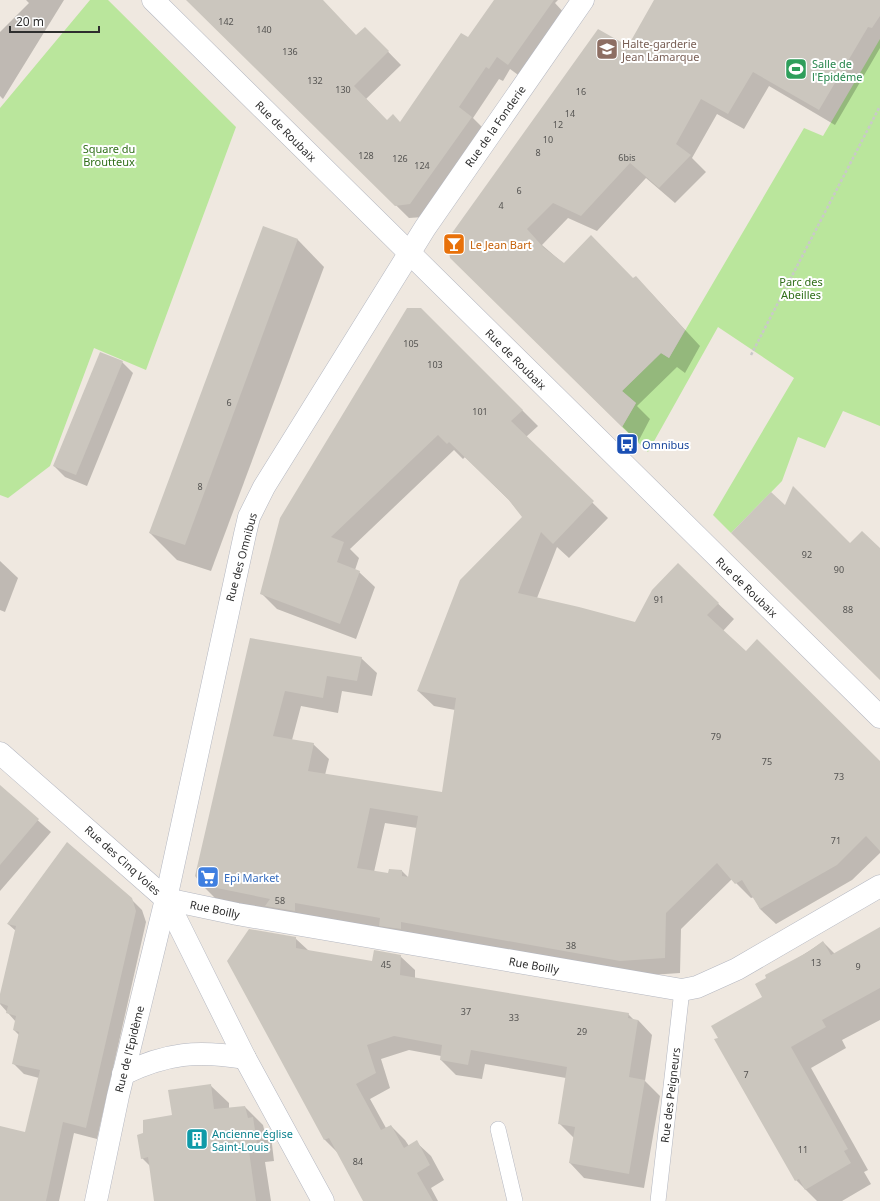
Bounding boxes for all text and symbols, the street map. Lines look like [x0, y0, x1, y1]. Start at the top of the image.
scale bar [10, 8, 99, 34]
text: 20 m [16, 13, 44, 30]
house number: 142 [218, 15, 234, 28]
house number: 140 [256, 23, 272, 36]
school or university icon: Halte-garderie Jean Lamarque [594, 36, 620, 62]
place label: Halte-garderie Jean Lamarque [621, 36, 700, 64]
house number: 136 [282, 45, 298, 58]
sports icon: Salle de l'Epidéme [783, 56, 809, 82]
place label: Salle de l'Epidéme [812, 56, 863, 84]
house number: 132 [307, 74, 323, 87]
street label: Rue de la Fonderie [461, 82, 529, 170]
house number: 130 [335, 83, 351, 96]
house number: 16 [576, 85, 586, 98]
street label: Rue de Roubaix [252, 97, 320, 165]
house number: 14 [565, 107, 575, 120]
house number: 12 [553, 118, 563, 131]
house number: 10 [543, 133, 553, 146]
park label: Square du Broutteux [83, 141, 135, 169]
house number: 8 [535, 146, 541, 159]
house number: 128 [358, 149, 374, 162]
house number: 6bis [618, 151, 636, 164]
house number: 126 [392, 152, 408, 165]
house number: 124 [414, 159, 430, 172]
house number: 6 [516, 184, 522, 197]
house number: 4 [498, 199, 504, 212]
bar icon: Le Jean Bart [441, 231, 467, 257]
place label: Le Jean Bart [470, 237, 532, 252]
park label: Parc des Abeilles [779, 274, 823, 302]
street label: Rue de Roubaix [482, 325, 550, 393]
house number: 105 [403, 337, 419, 350]
house number: 103 [427, 358, 443, 371]
house number: 6 [226, 396, 232, 409]
house number: 101 [472, 405, 488, 418]
bus stop icon: Omnibus [614, 431, 640, 457]
place label: Omnibus [642, 437, 689, 452]
house number: 8 [197, 480, 203, 493]
street label: Rue des Omnibus [222, 511, 260, 603]
house number: 92 [802, 548, 812, 561]
street label: Rue de Roubaix [713, 554, 781, 620]
house number: 90 [834, 563, 844, 576]
house number: 91 [654, 593, 664, 606]
house number: 88 [843, 603, 853, 616]
house number: 79 [711, 730, 721, 743]
house number: 75 [762, 755, 772, 768]
house number: 73 [834, 770, 844, 783]
street label: Rue des Cinq Voies [82, 822, 164, 898]
house number: 71 [831, 834, 841, 847]
supermarket icon: Epi Market [195, 864, 221, 890]
place label: Epi Market [224, 870, 279, 885]
house number: 58 [275, 894, 285, 907]
street label: Rue Boilly [189, 896, 242, 922]
house number: 38 [566, 939, 576, 952]
street label: Rue Boilly [508, 953, 561, 977]
house number: 13 [811, 956, 821, 969]
house number: 45 [381, 958, 391, 971]
house number: 9 [855, 960, 861, 973]
street label: Rue de l'Epidème [111, 1004, 147, 1094]
house number: 37 [461, 1005, 471, 1018]
house number: 33 [509, 1011, 519, 1024]
house number: 29 [577, 1025, 587, 1038]
street label: Rue des Peigneurs [657, 1046, 683, 1144]
house number: 7 [743, 1068, 749, 1081]
building icon: Ancienne église Saint-Louis [184, 1126, 210, 1152]
place label: Ancienne église Saint-Louis [212, 1126, 293, 1154]
house number: 11 [798, 1143, 808, 1156]
house number: 84 [353, 1155, 363, 1168]

